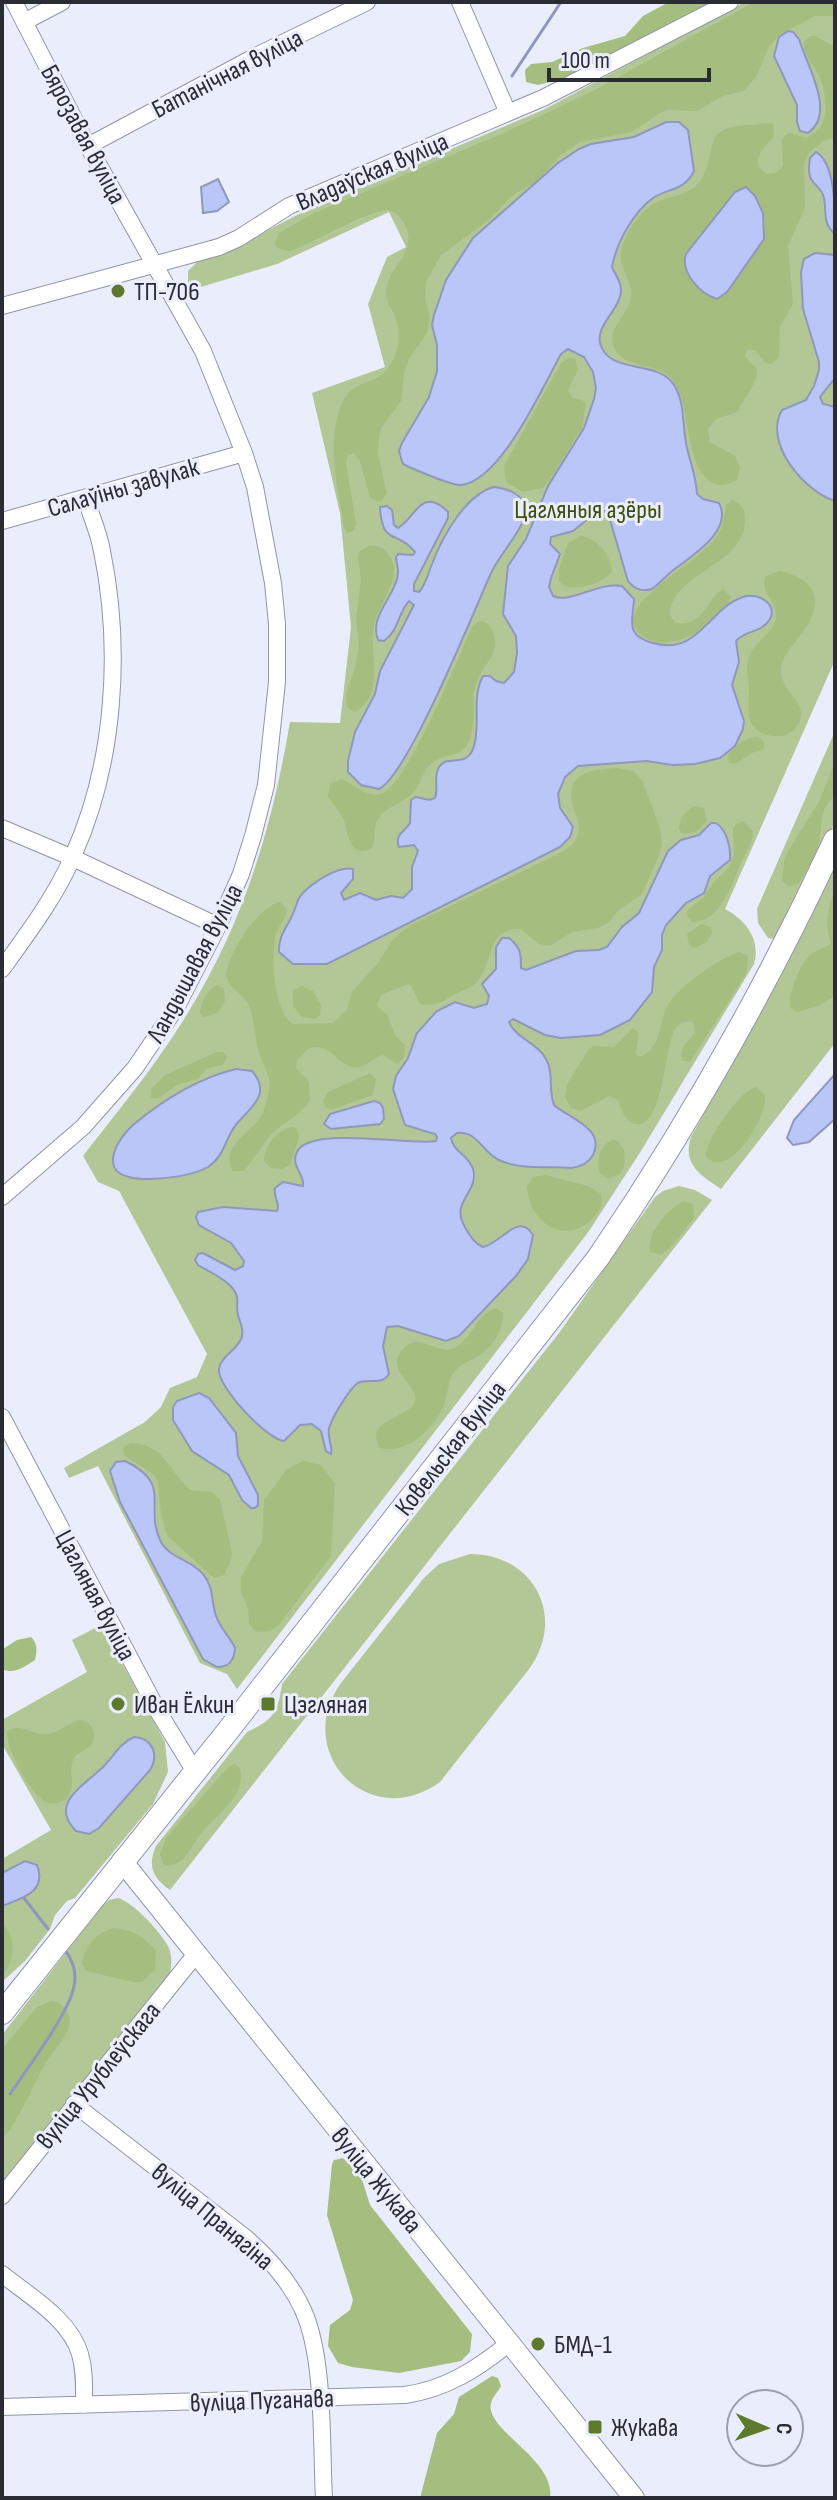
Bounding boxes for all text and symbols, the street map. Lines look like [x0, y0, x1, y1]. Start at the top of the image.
street label: Батанічная вуліца [147, 23, 308, 126]
scale bar [549, 32, 709, 82]
text: 100 m [561, 46, 610, 75]
street label: Бярозавая вуліца [33, 60, 132, 210]
street label: Владаўская вуліца [292, 126, 453, 218]
place label: ТП-706 [134, 277, 200, 308]
marker: ТП-706 [109, 282, 127, 300]
street label: Салаўіны завулак [44, 452, 203, 525]
park label: Цагляныя азёры [514, 495, 662, 526]
street label: Ландышавая вуліца [140, 879, 250, 1049]
street label: Ковельская вуліца [389, 1375, 513, 1523]
street label: Цагляная вуліца [47, 1525, 142, 1666]
place label: Иван Ёлкин [134, 1690, 234, 1721]
place label: Цэгляная [284, 1690, 367, 1721]
marker: Иван Ёлкин [109, 1695, 127, 1713]
marker: Цэгляная [259, 1695, 277, 1713]
street label: вуліца Урублеўскага [30, 1996, 168, 2156]
street label: вуліца Жукава [324, 2122, 428, 2240]
street label: вуліца Пранягіна [145, 2157, 280, 2277]
place label: БМД-1 [554, 2330, 612, 2361]
marker: БМД-1 [529, 2335, 547, 2353]
street label: вуліца Пуганава [189, 2383, 335, 2420]
north arrow [725, 2388, 805, 2468]
place label: Жукава [611, 2413, 678, 2444]
marker: Жукава [586, 2418, 604, 2436]
text: С [770, 2423, 797, 2435]

